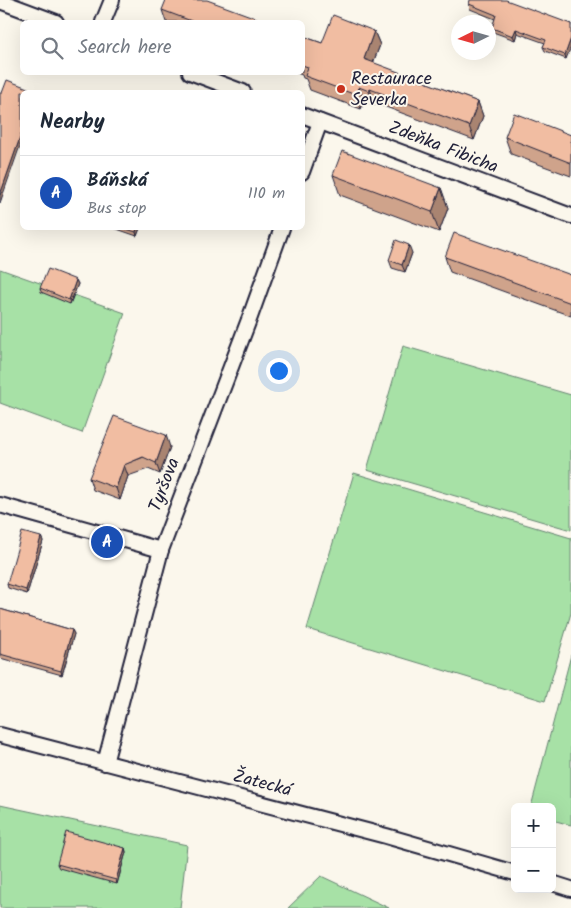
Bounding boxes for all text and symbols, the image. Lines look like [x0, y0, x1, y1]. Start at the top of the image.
north arrow [451, 15, 496, 60]
search box [20, 20, 305, 75]
text: Search here [78, 33, 172, 63]
icon: search [38, 34, 66, 62]
place label: Restaurace Severka [351, 65, 432, 115]
marker: Restaurace Severka [335, 83, 347, 95]
text: Nearby [40, 106, 105, 139]
street label: Zdeňka Fibicha [384, 114, 502, 182]
text: Báňská [87, 166, 147, 196]
text: A [51, 181, 61, 206]
text: 110 m [248, 181, 285, 206]
text: Bus stop [87, 196, 146, 221]
your location [266, 358, 292, 384]
street label: Tyršova [141, 454, 189, 516]
pin: A [91, 523, 123, 561]
street label: Žatecká [229, 762, 296, 806]
map controls [511, 803, 556, 893]
button: + [511, 803, 556, 848]
button: − [511, 848, 556, 893]

